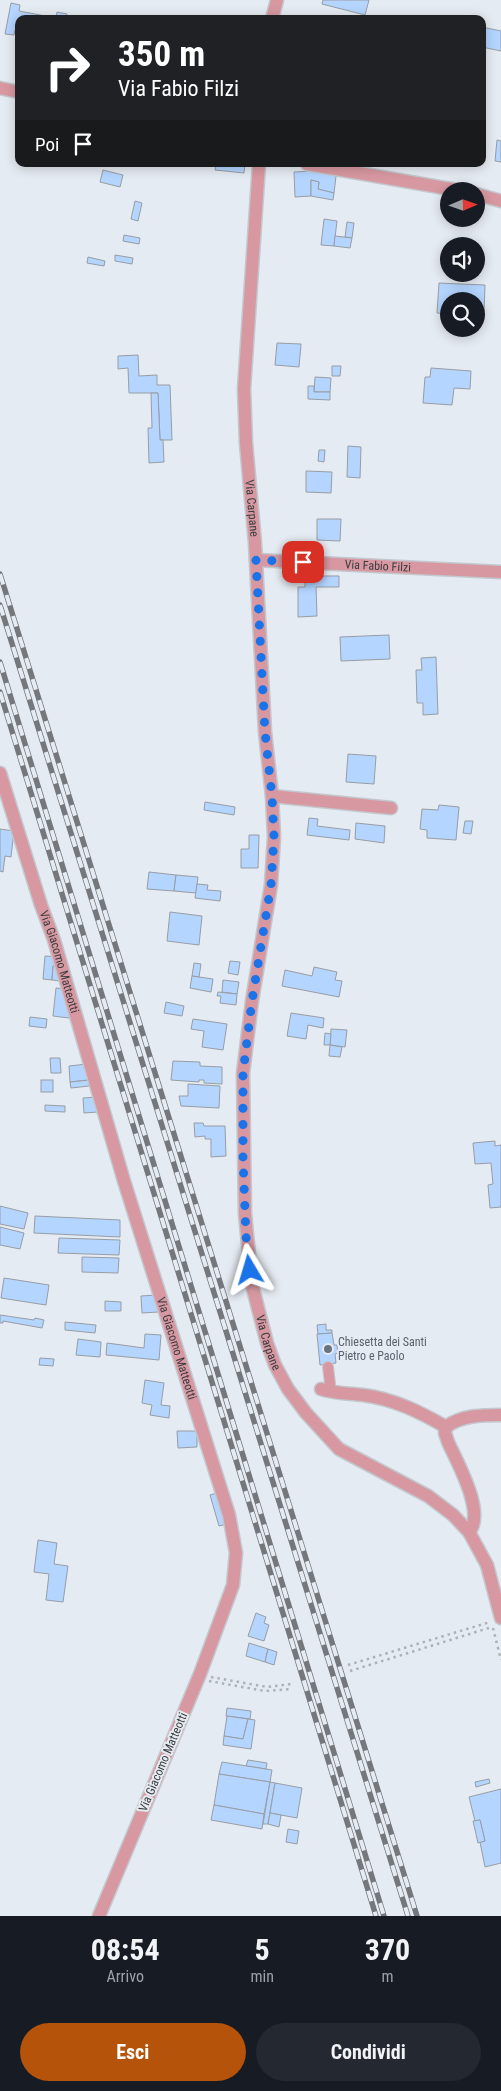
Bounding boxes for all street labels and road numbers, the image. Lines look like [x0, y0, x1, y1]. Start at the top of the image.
street label: Via Carpane [242, 479, 261, 538]
street label: Via Fabio Filzi [344, 557, 411, 575]
street label: Via Giacomo Matteotti [37, 909, 82, 1015]
street label: Via Giacomo Matteotti [154, 1295, 199, 1401]
street label: Via Carpane [253, 1313, 284, 1373]
street label: Via Giacomo Matteotti [136, 1710, 190, 1814]

